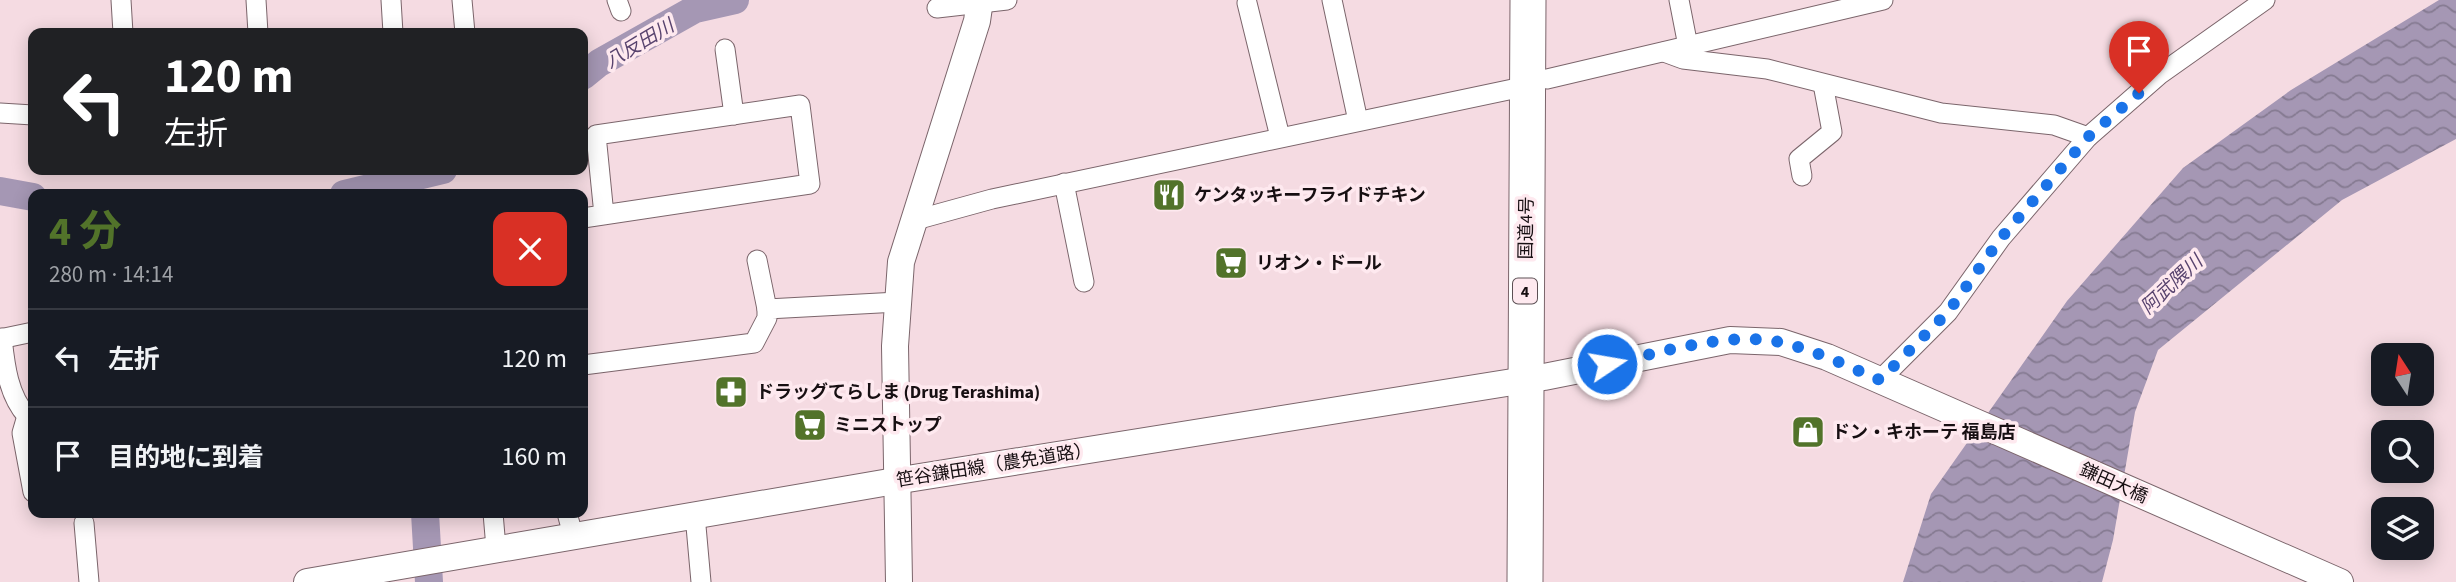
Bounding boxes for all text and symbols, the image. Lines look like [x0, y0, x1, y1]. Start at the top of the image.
water label: 八反田川 [600, 12, 681, 75]
pin [2109, 21, 2169, 93]
icon: arrive [2120, 32, 2158, 70]
text: 120 m [164, 42, 293, 112]
icon: left [49, 56, 140, 147]
text: 左折 [164, 111, 228, 157]
restaurant icon: ケンタッキーフライドチキン [1150, 176, 1188, 214]
place label: ケンタッキーフライドチキン [1194, 183, 1426, 208]
street label: 国道4号 [1513, 196, 1540, 260]
text: 4 分 [49, 202, 122, 262]
button: close [493, 212, 567, 286]
supermarket icon: リオン・ドール [1212, 244, 1250, 282]
water label: 阿武隈川 [2135, 248, 2210, 321]
place label: リオン・ドール [1256, 251, 1382, 276]
text: 280 m · 14:14 [49, 258, 173, 291]
road number: 4 [1513, 278, 1537, 304]
position arrow [1570, 327, 1644, 401]
icon: left [49, 339, 87, 377]
text: 120 m [501, 340, 567, 377]
text: 左折 [108, 341, 160, 378]
north arrow [2371, 343, 2434, 406]
map controls [2371, 343, 2434, 560]
pharmacy icon: ドラッグてらしま (Drug Terashima) [712, 373, 750, 411]
place label: ドラッグてらしま (Drug Terashima) [756, 380, 1040, 405]
supermarket icon: ミニストップ [791, 406, 829, 444]
place label: ミニストップ [834, 413, 942, 438]
shop icon: ドン・キホーテ 福島店 [1789, 413, 1827, 451]
place label: ドン・キホーテ 福島店 [1832, 420, 2016, 445]
button: search [2371, 420, 2434, 483]
icon: arrive [49, 437, 87, 475]
text: 160 m [501, 438, 567, 475]
street label: 笹谷鎌田線（農免道路） [894, 438, 1094, 493]
text: 目的地に到着 [108, 439, 264, 476]
street label: 鎌田大橋 [2076, 457, 2152, 510]
button: layers [2371, 497, 2434, 560]

